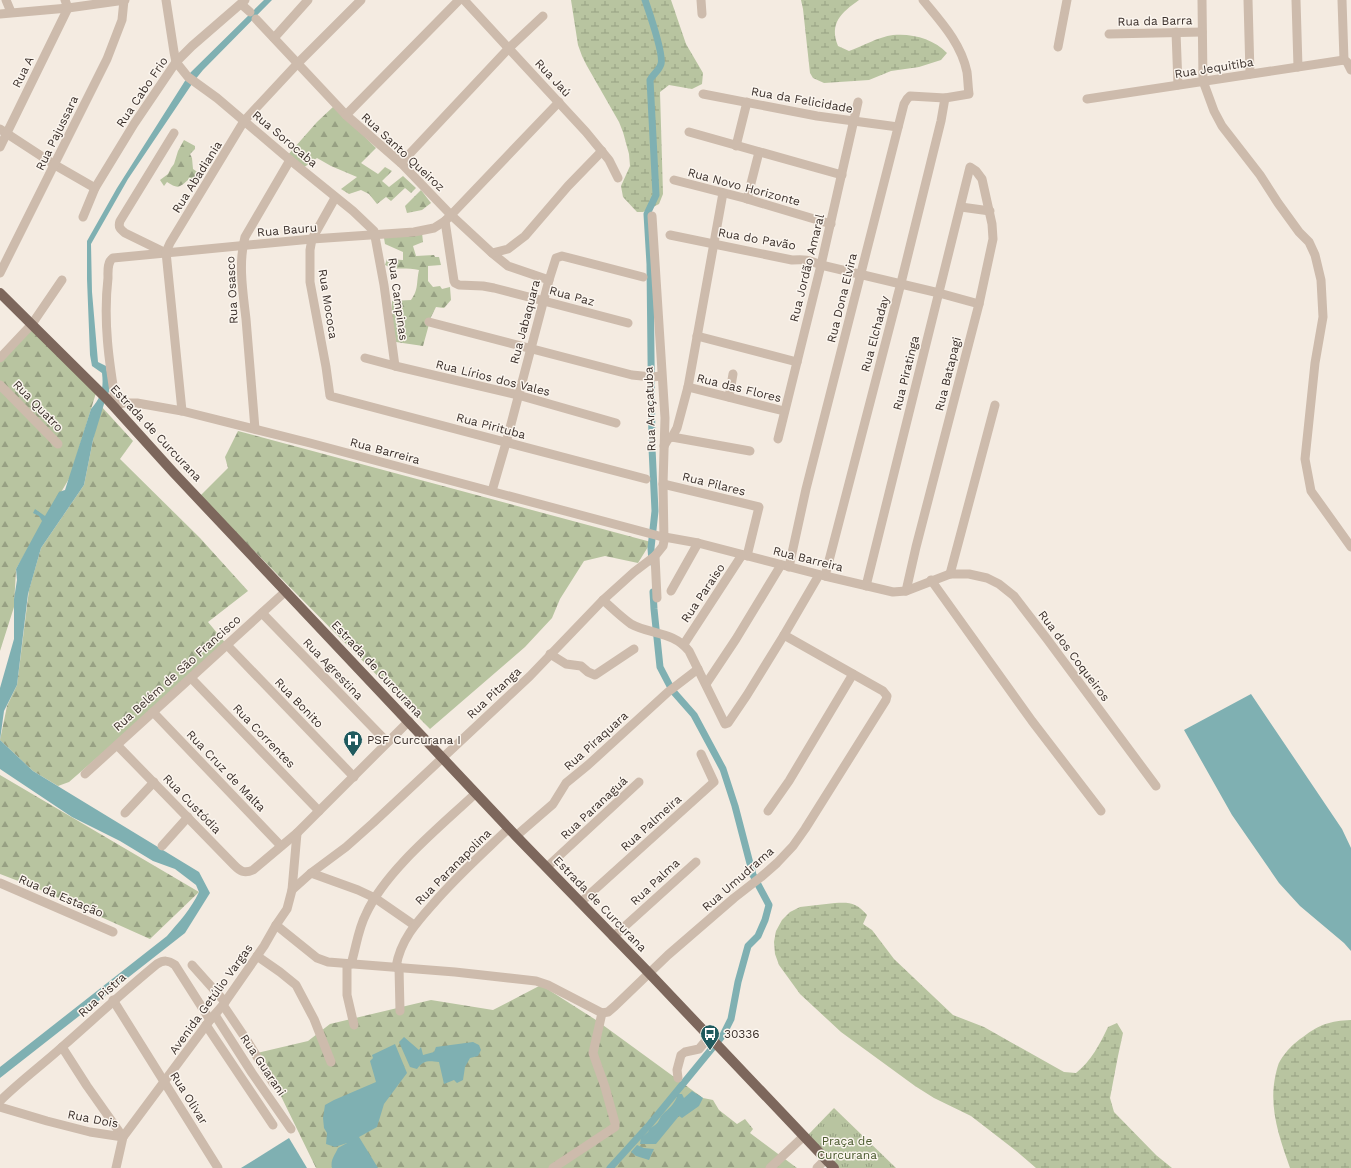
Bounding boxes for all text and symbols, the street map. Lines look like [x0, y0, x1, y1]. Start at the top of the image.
street label: Rua da Barra [1117, 13, 1193, 29]
street label: Rua A [9, 54, 37, 90]
street label: Rua Cabo Frio [113, 54, 171, 130]
street label: Rua Jequitiba [1173, 55, 1255, 81]
street label: Rua Jaú [532, 56, 574, 100]
street label: Rua da Felicidade [750, 84, 854, 116]
street label: Rua Pajussara [33, 93, 81, 173]
street label: Rua Sorocaba [250, 108, 320, 170]
street label: Rua Santo Queiroz [359, 110, 447, 194]
street label: Rua Abadiania [169, 138, 225, 216]
street label: Rua Novo Horizonte [686, 165, 802, 209]
street label: Rua Jordão Amaral [787, 212, 827, 323]
street label: Rua Bauru [256, 220, 318, 240]
street label: Rua do Pavão [717, 225, 797, 253]
street label: Rua Dona Elvira [824, 252, 860, 344]
street label: Rua Osasco [223, 256, 241, 324]
street label: Rua Campinas [385, 257, 411, 341]
street label: Rua Mococa [316, 268, 340, 340]
street label: Rua Jabaquara [507, 278, 543, 366]
street label: Rua Paz [548, 283, 596, 309]
street label: Rua Elchaday [858, 294, 892, 374]
street label: Rua Piratinga [890, 334, 922, 412]
street label: Rua Batapagi [932, 335, 964, 413]
street label: Rua Lírios dos Vales [434, 357, 552, 399]
street label: Rua Araçatuba [642, 366, 658, 452]
street label: Rua das Flores [695, 371, 783, 405]
street label: Rua Quatro [10, 377, 66, 435]
street label: Estrada de Curcurana [107, 382, 205, 485]
street label: Rua Pirituba [455, 410, 527, 442]
street label: Rua Barreira [349, 435, 422, 467]
street label: Rua Pilares [681, 469, 747, 499]
street label: Rua Barreira [772, 544, 845, 575]
street label: Rua Paraiso [678, 561, 728, 625]
street label: Rua dos Coqueiros [1035, 608, 1113, 704]
street label: Rua Belém de São Francisco [110, 612, 244, 734]
street label: Estrada de Curcurana [328, 618, 426, 721]
street label: Rua Agrestina [300, 635, 366, 703]
street label: Rua Pitanga [464, 664, 524, 722]
street label: Rua Bonito [272, 675, 326, 731]
street label: Rua Correntes [230, 701, 298, 771]
street label: Rua Piraquara [561, 709, 631, 773]
street label: Rua Cruz de Malta [184, 727, 269, 815]
hospital icon: PSF Curcurana I [342, 729, 364, 757]
place label: PSF Curcurana I [367, 733, 461, 747]
street label: Rua Custódia [160, 771, 224, 837]
street label: Rua Paranaguá [558, 773, 630, 843]
street label: Rua Palmeira [618, 792, 684, 854]
street label: Rua Paranapolina [412, 826, 494, 908]
street label: Rua Umudrama [699, 844, 777, 914]
street label: Estrada de Curcurana [551, 853, 649, 955]
street label: Rua Palma [628, 856, 683, 908]
street label: Rua da Estação [17, 872, 105, 920]
street label: Avenida Getúlio Vargas [166, 941, 256, 1057]
street label: Rua Pistra [75, 970, 129, 1020]
bus stop icon: 30336 [699, 1023, 721, 1051]
place label: 30336 [724, 1027, 760, 1041]
street label: Rua Guarani [237, 1032, 289, 1098]
street label: Rua Olivar [167, 1069, 211, 1127]
street label: Rua Dois [67, 1107, 119, 1131]
park label: Praça de Curcurana [817, 1134, 877, 1162]

